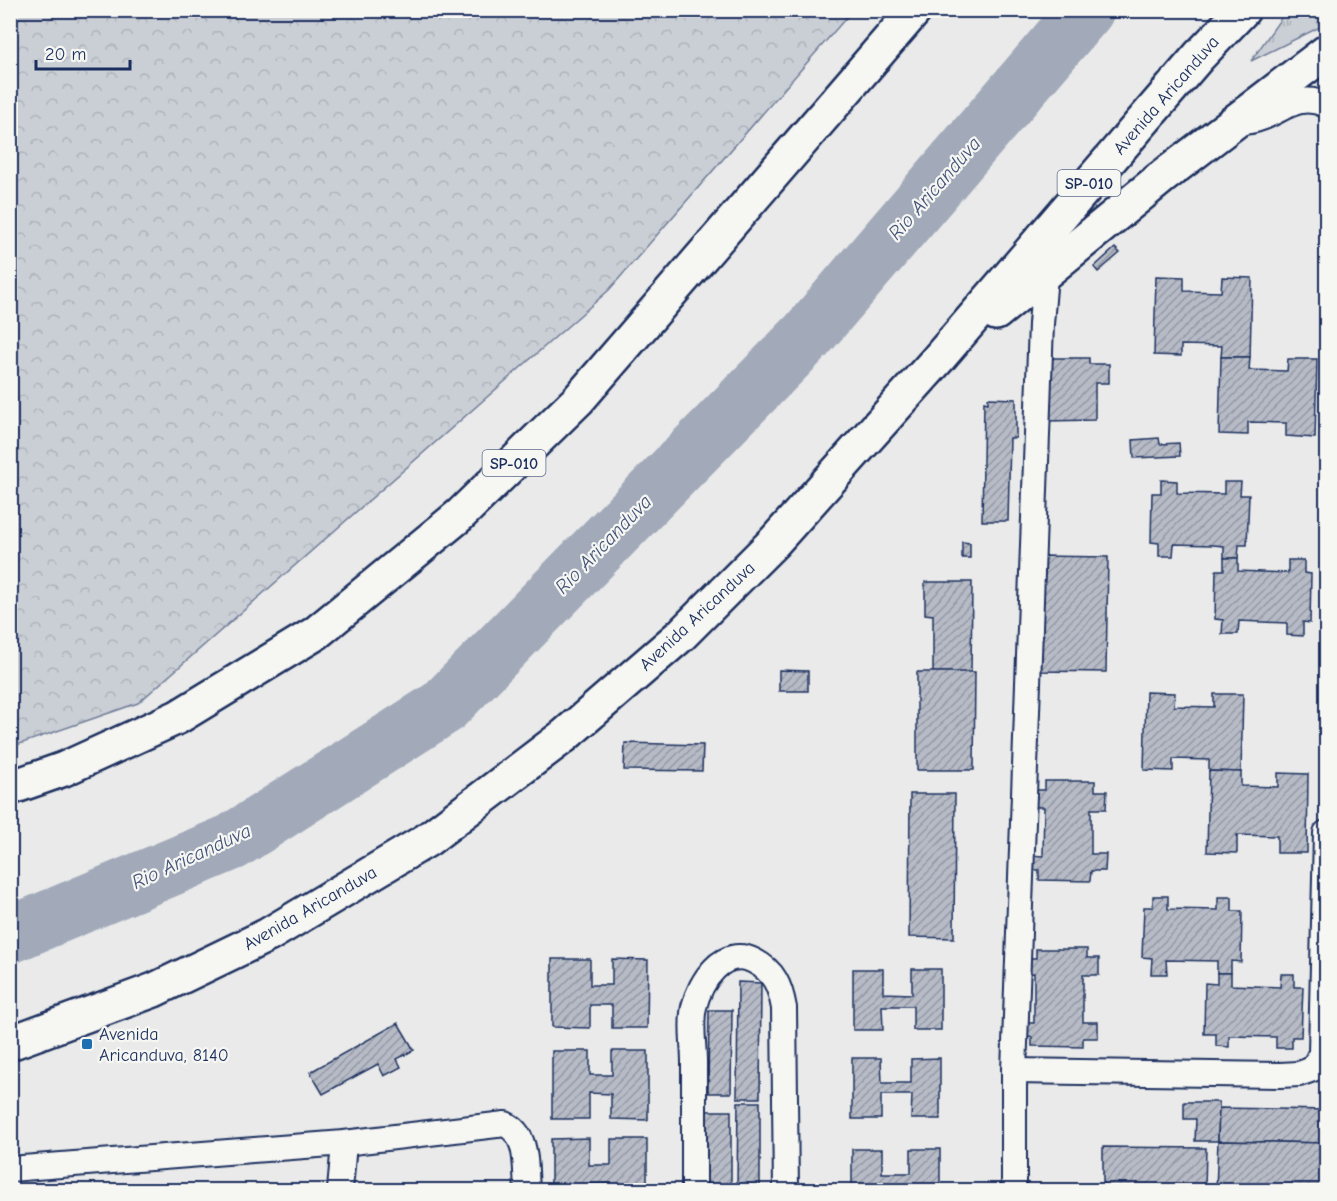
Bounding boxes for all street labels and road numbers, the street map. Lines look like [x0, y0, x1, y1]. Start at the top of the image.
street label: Avenida Aricanduva [1109, 32, 1224, 159]
road number: SP-010 [1058, 170, 1120, 196]
road number: SP-010 [482, 450, 546, 476]
street label: Avenida Aricanduva [635, 557, 759, 675]
street label: Avenida Aricanduva [240, 862, 381, 955]

